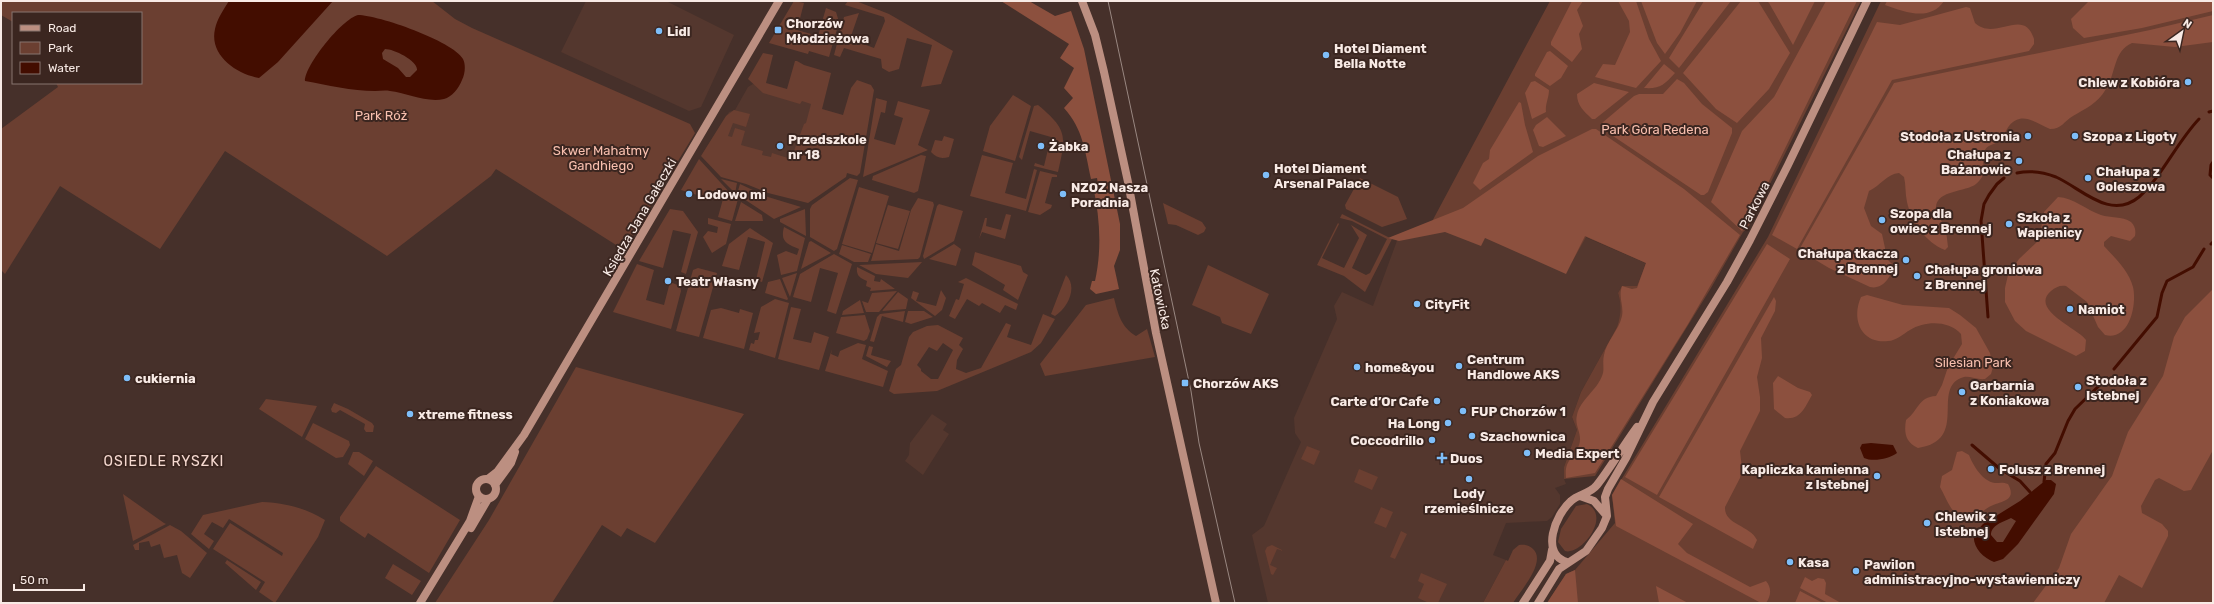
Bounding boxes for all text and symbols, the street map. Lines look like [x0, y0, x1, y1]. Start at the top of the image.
legend [12, 12, 142, 84]
north arrow [2162, 12, 2202, 52]
place label: Chorzów Młodzieżowa [786, 16, 869, 46]
text: N [2180, 16, 2194, 32]
text: Road [48, 21, 76, 35]
place label: Lidl [667, 24, 690, 39]
marker: Chorzów Młodzieżowa [773, 25, 783, 35]
marker: Lidl [654, 26, 664, 36]
text: Park [48, 41, 74, 55]
place label: Hotel Diament Bella Notte [1334, 41, 1427, 71]
marker: Hotel Diament Bella Notte [1321, 50, 1331, 60]
text: Water [48, 61, 80, 75]
place label: Chlew z Kobióra [2078, 75, 2180, 90]
marker: Chlew z Kobióra [2183, 77, 2193, 87]
park label: Park Róż [355, 108, 408, 123]
park label: Park Góra Redena [1601, 122, 1709, 137]
place label: Stodoła z Ustronia [1900, 129, 2020, 144]
place label: Szopa z Ligoty [2083, 129, 2177, 144]
marker: Stodoła z Ustronia [2023, 131, 2033, 141]
marker: Szopa z Ligoty [2070, 131, 2080, 141]
place label: Przedszkole nr 18 [788, 132, 867, 162]
place label: Żabka [1049, 139, 1088, 154]
marker: Przedszkole nr 18 [775, 141, 785, 151]
marker: Żabka [1036, 141, 1046, 151]
park label: Skwer Mahatmy Gandhiego [553, 143, 649, 174]
place label: Chałupa z Bażanowic [1941, 147, 2011, 177]
street label: Księdza Jana Gałeczki [600, 156, 679, 279]
marker: Chałupa z Bażanowic [2014, 156, 2024, 166]
place label: Hotel Diament Arsenal Palace [1274, 161, 1370, 191]
place label: Chałupa z Goleszowa [2096, 164, 2165, 194]
marker: Hotel Diament Arsenal Palace [1261, 170, 1271, 180]
marker: Chałupa z Goleszowa [2083, 173, 2093, 183]
street label: Parkowa [1736, 179, 1773, 232]
place label: NZOZ Nasza Poradnia [1071, 180, 1148, 210]
place label: Lodowo mi [697, 187, 766, 202]
marker: Lodowo mi [684, 189, 694, 199]
marker: NZOZ Nasza Poradnia [1058, 189, 1068, 199]
place label: Szopa dla owiec z Brennej [1890, 206, 1992, 236]
place label: Szkoła z Wapienicy [2017, 210, 2082, 240]
marker: Szopa dla owiec z Brennej [1877, 215, 1887, 225]
marker: Szkoła z Wapienicy [2004, 219, 2014, 229]
place label: Chałupa tkacza z Brennej [1798, 246, 1898, 276]
marker: Chałupa tkacza z Brennej [1901, 255, 1911, 265]
place label: Chałupa groniowa z Brennej [1925, 262, 2042, 292]
street label: Katowicka [1147, 267, 1174, 331]
marker: Chałupa groniowa z Brennej [1912, 271, 1922, 281]
place label: Teatr Własny [676, 274, 759, 289]
marker: Teatr Własny [663, 276, 673, 286]
place label: CityFit [1425, 297, 1470, 312]
marker: CityFit [1412, 299, 1422, 309]
place label: Namiot [2078, 302, 2125, 317]
marker: Namiot [2065, 304, 2075, 314]
place label: Centrum Handlowe AKS [1467, 352, 1560, 382]
park label: Silesian Park [1935, 355, 2012, 370]
place label: home&you [1365, 360, 1434, 375]
marker: Centrum Handlowe AKS [1454, 361, 1464, 371]
marker: home&you [1352, 362, 1362, 372]
place label: cukiernia [135, 371, 196, 386]
marker: cukiernia [122, 373, 132, 383]
place label: Stodoła z Istebnej [2086, 373, 2147, 403]
place label: Chorzów AKS [1193, 376, 1279, 391]
marker: Chorzów AKS [1180, 378, 1190, 388]
place label: Garbarnia z Koniakowa [1970, 378, 2049, 408]
marker: Stodoła z Istebnej [2073, 382, 2083, 392]
marker: Garbarnia z Koniakowa [1957, 387, 1967, 397]
place label: Carte d’Or Cafe [1330, 394, 1429, 409]
marker: Carte d’Or Cafe [1432, 396, 1442, 406]
place label: FUP Chorzów 1 [1471, 404, 1566, 419]
marker: FUP Chorzów 1 [1458, 406, 1468, 416]
place label: xtreme fitness [418, 407, 513, 422]
marker: xtreme fitness [405, 409, 415, 419]
place label: Ha Long [1388, 416, 1440, 431]
marker: Ha Long [1443, 418, 1453, 428]
place label: Szachownica [1480, 429, 1566, 444]
marker: Szachownica [1467, 431, 1477, 441]
place label: Coccodrillo [1350, 433, 1424, 448]
marker: Coccodrillo [1427, 435, 1437, 445]
place label: Media Expert [1535, 446, 1620, 461]
marker: Media Expert [1522, 448, 1532, 458]
place label: Duos [1450, 451, 1483, 466]
district label: OSIEDLE RYSZKI [104, 453, 224, 470]
marker: Duos [1437, 453, 1447, 463]
place label: Kapliczka kamienna z Istebnej [1742, 462, 1869, 492]
place label: Folusz z Brennej [1999, 462, 2105, 477]
marker: Folusz z Brennej [1986, 464, 1996, 474]
marker: Kapliczka kamienna z Istebnej [1872, 471, 1882, 481]
marker: Lody rzemieślnicze [1464, 474, 1474, 484]
place label: Lody rzemieślnicze [1424, 486, 1514, 516]
place label: Chlewik z Istebnej [1935, 509, 1996, 539]
marker: Chlewik z Istebnej [1922, 518, 1932, 528]
place label: Kasa [1798, 555, 1829, 570]
marker: Kasa [1785, 557, 1795, 567]
place label: Pawilon administracyjno-wystawienniczy [1864, 557, 2081, 587]
scale bar [14, 566, 84, 592]
marker: Pawilon administracyjno-wystawienniczy [1851, 566, 1861, 576]
text: 50 m [20, 573, 48, 587]

